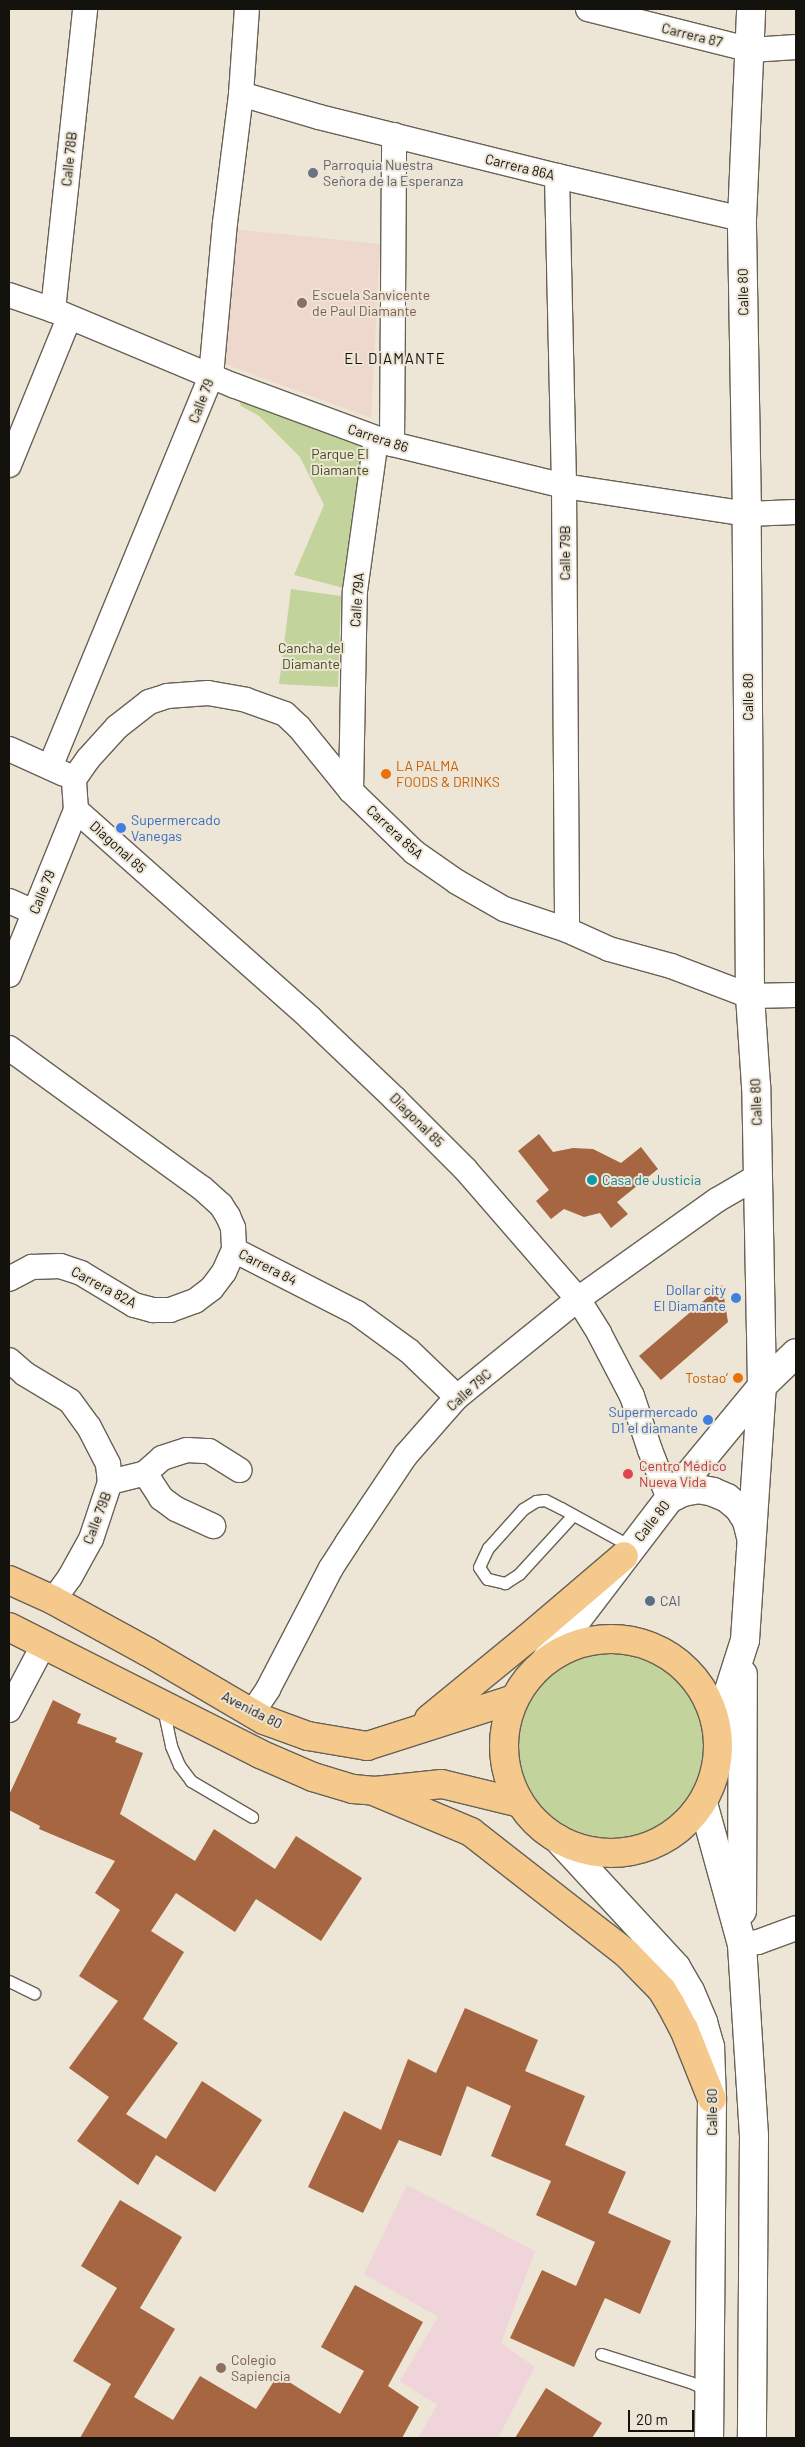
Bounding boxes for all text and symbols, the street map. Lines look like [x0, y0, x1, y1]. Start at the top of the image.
street label: Carrera 87 [660, 19, 724, 51]
street label: Calle 78B [58, 131, 80, 187]
street label: Carrera 86A [483, 150, 557, 184]
place label: Parroquia Nuestra Señora de la Esperanza [323, 157, 463, 190]
marker: Parroquia Nuestra Señora de la Esperanza [307, 167, 319, 179]
street label: Calle 80 [734, 268, 752, 316]
place label: Escuela Sanvicente de Paul Diamante [312, 287, 430, 320]
marker: Escuela Sanvicente de Paul Diamante [296, 297, 308, 309]
district label: EL DIAMANTE [343, 350, 447, 368]
street label: Calle 79 [185, 376, 217, 426]
street label: Carrera 86 [346, 420, 410, 456]
park label: Parque El Diamante [311, 446, 369, 478]
street label: Calle 79B [557, 526, 573, 580]
street label: Calle 79A [347, 572, 367, 628]
park label: Cancha del Diamante [278, 640, 344, 672]
street label: Calle 80 [740, 673, 756, 721]
place label: LA PALMA FOODS & DRINKS [396, 758, 500, 790]
marker: LA PALMA FOODS & DRINKS [380, 768, 392, 780]
street label: Carrera 85A [363, 802, 427, 862]
place label: Supermercado Vanegas [131, 812, 221, 844]
street label: Diagonal 85 [86, 817, 150, 877]
marker: Supermercado Vanegas [115, 822, 127, 834]
street label: Calle 79 [26, 867, 58, 917]
street label: Calle 80 [747, 1078, 765, 1126]
street label: Diagonal 85 [386, 1089, 448, 1151]
place label: Casa de Justicia [602, 1172, 701, 1188]
marker: Casa de Justicia [586, 1174, 598, 1186]
street label: Carrera 84 [236, 1245, 300, 1289]
street label: Carrera 82A [69, 1263, 139, 1311]
place label: Dollar city El Diamante [654, 1282, 726, 1314]
marker: Dollar city El Diamante [730, 1292, 742, 1304]
street label: Calle 79C [443, 1365, 495, 1415]
place label: Tostao’ [685, 1370, 728, 1386]
marker: Tostao’ [732, 1372, 744, 1384]
place label: Supermercado D1 el diamante [608, 1404, 698, 1436]
marker: Supermercado D1 el diamante [702, 1414, 714, 1426]
place label: Centro Médico Nueva Vida [639, 1458, 727, 1490]
marker: Centro Médico Nueva Vida [621, 1467, 635, 1481]
street label: Calle 79B [79, 1489, 115, 1547]
street label: Calle 80 [631, 1497, 673, 1545]
place label: CAI [660, 1593, 681, 1609]
marker: CAI [644, 1595, 656, 1607]
street label: Avenida 80 [219, 1688, 285, 1732]
street label: Calle 80 [704, 2088, 720, 2136]
place label: Colegio Sapiencia [231, 2352, 291, 2384]
marker: Colegio Sapiencia [215, 2362, 227, 2374]
scale bar [630, 2400, 696, 2432]
text: 20 m [636, 2410, 668, 2428]

